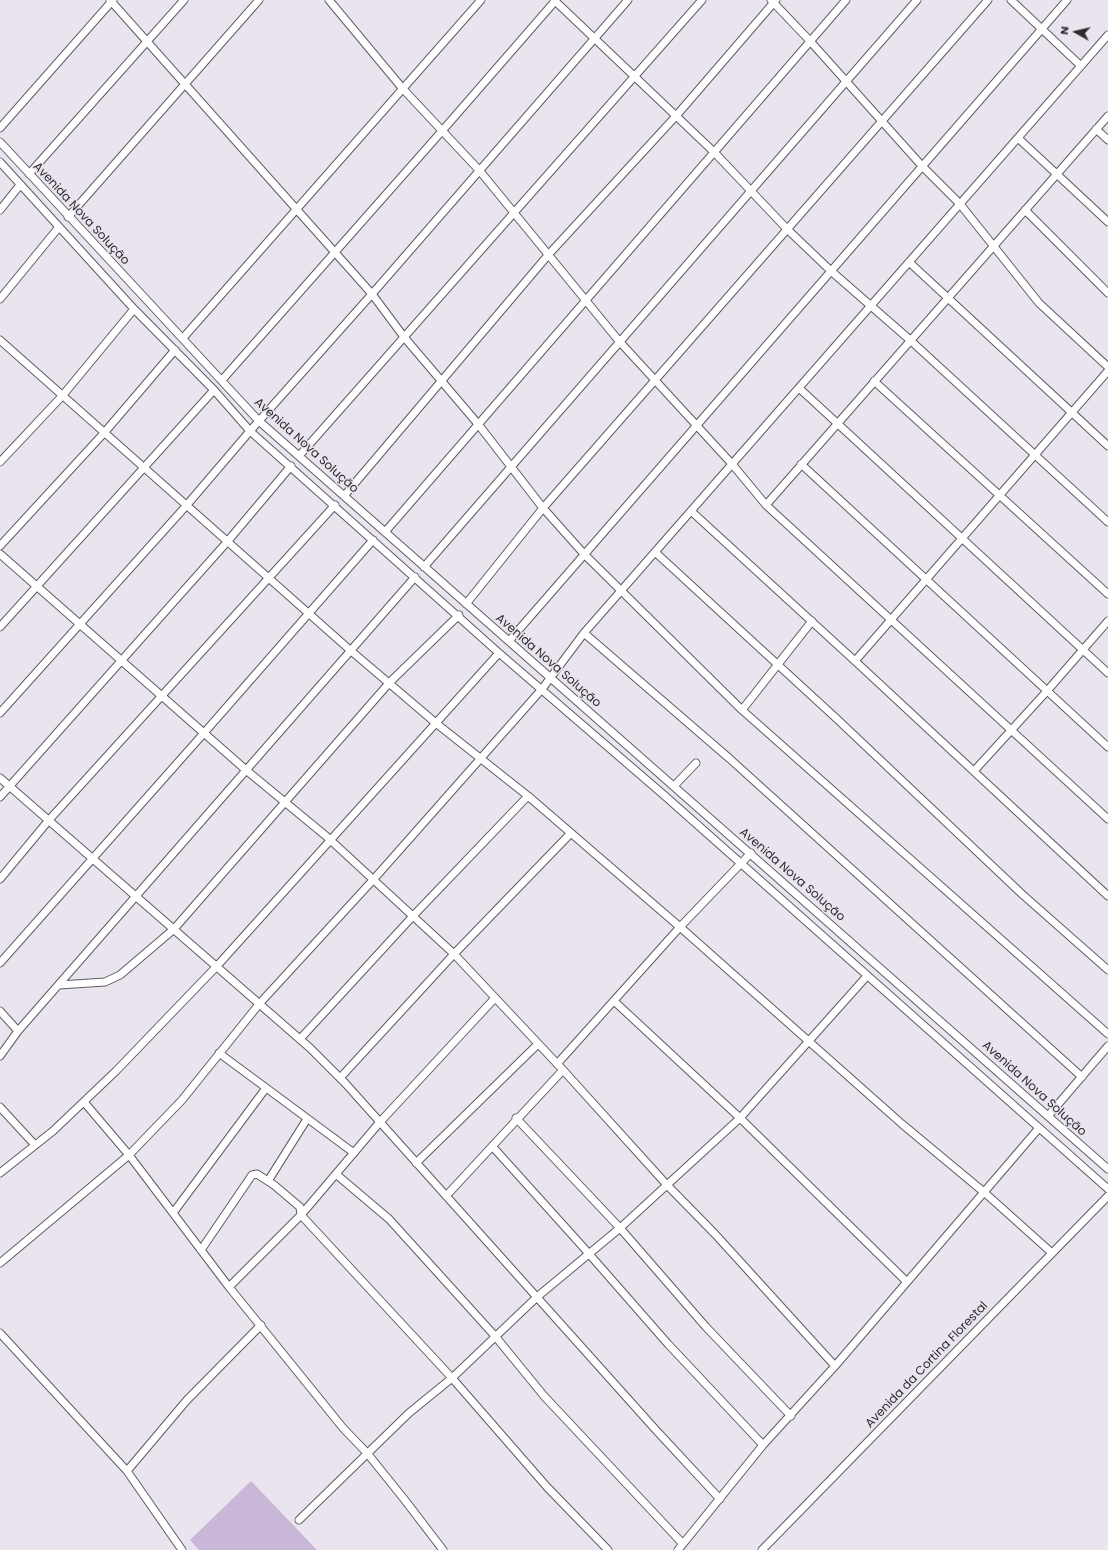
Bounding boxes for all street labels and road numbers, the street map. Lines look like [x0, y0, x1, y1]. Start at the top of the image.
street label: Avenida Nova Solução [30, 160, 132, 268]
street label: Avenida Nova Solução [251, 396, 361, 496]
street label: Avenida Nova Solução [492, 611, 604, 711]
street label: Avenida Nova Solução [736, 825, 848, 925]
street label: Avenida Nova Solução [979, 1039, 1089, 1139]
street label: Avenida da Cortina Florestal [863, 1299, 991, 1431]

